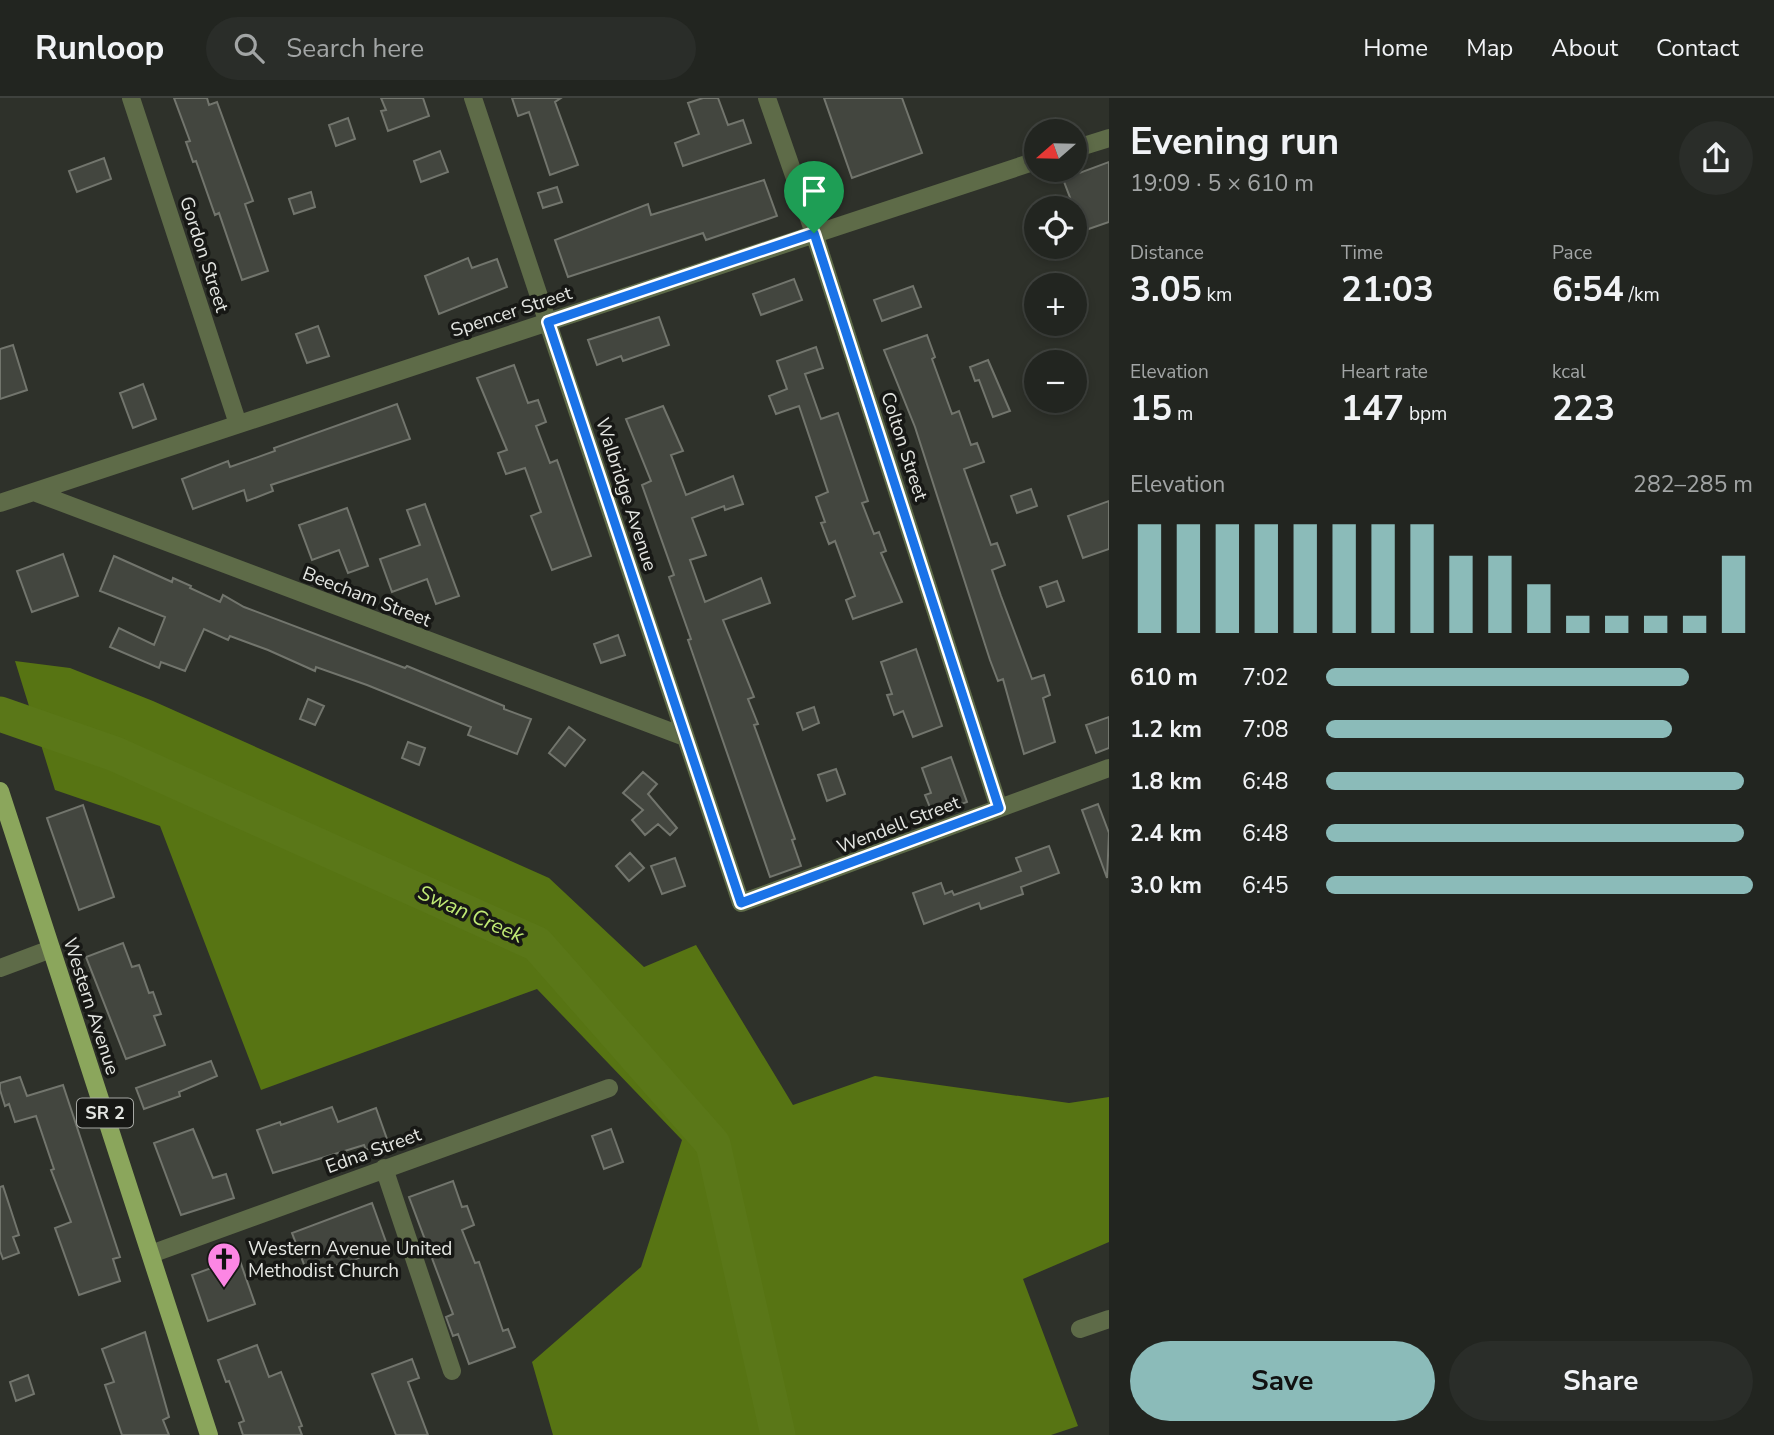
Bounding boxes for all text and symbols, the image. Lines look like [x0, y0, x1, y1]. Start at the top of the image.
search box [206, 17, 696, 80]
text: Runloop [35, 26, 164, 71]
icon: search [230, 29, 268, 67]
text: Search here [286, 31, 424, 66]
text: Home [1363, 32, 1428, 64]
text: Map [1466, 32, 1513, 64]
text: About [1551, 32, 1618, 64]
text: Contact [1656, 32, 1739, 64]
text: Evening run [1130, 116, 1339, 167]
north arrow [1024, 119, 1087, 182]
map controls [1024, 119, 1087, 413]
button: share [1679, 121, 1753, 195]
pin [784, 161, 844, 233]
text: 19:09 · 5 × 610 m [1130, 168, 1314, 199]
icon: arrive [795, 172, 833, 210]
street label: Gordon Street [173, 193, 235, 316]
button: locate [1024, 196, 1087, 259]
text: Distance [1130, 240, 1204, 266]
text: Time [1341, 240, 1383, 266]
text: Pace [1552, 240, 1592, 266]
text: 3.05 [1130, 266, 1202, 313]
text: 21:03 [1341, 266, 1434, 313]
text: 6:54 [1552, 266, 1624, 313]
button: + [1024, 273, 1087, 336]
street label: Spencer Street [447, 280, 576, 344]
text: km [1202, 282, 1232, 308]
text: /km [1624, 282, 1660, 308]
button: − [1024, 350, 1087, 413]
text: Elevation [1130, 359, 1209, 385]
text: Heart rate [1341, 359, 1428, 385]
text: kcal [1552, 359, 1586, 385]
text: 15 [1130, 385, 1172, 432]
text: 147 [1341, 385, 1404, 432]
text: 223 [1552, 385, 1615, 432]
street label: Colton Street [874, 389, 934, 504]
text: m [1172, 401, 1193, 427]
text: bpm [1404, 401, 1447, 427]
street label: Walbridge Avenue [589, 414, 663, 574]
text: Elevation [1130, 469, 1225, 500]
text: 282–285 m [1633, 469, 1753, 500]
street label: Beecham Street [299, 560, 435, 634]
text: 610 m [1130, 662, 1198, 693]
text: 7:02 [1242, 662, 1289, 693]
text: 1.2 km [1130, 714, 1202, 745]
text: 7:08 [1242, 714, 1289, 745]
text: 1.8 km [1130, 766, 1202, 797]
text: 6:48 [1242, 766, 1289, 797]
street label: Wendell Street [833, 789, 964, 860]
text: 2.4 km [1130, 818, 1202, 849]
text: 6:48 [1242, 818, 1289, 849]
text: 3.0 km [1130, 870, 1202, 901]
text: 6:45 [1242, 870, 1289, 901]
water label: Swan Creek [414, 878, 529, 950]
street label: Western Avenue [57, 934, 125, 1078]
road number: SR 2 [77, 1098, 133, 1128]
street label: Edna Street [322, 1122, 425, 1180]
place label: Western Avenue United Methodist Church [248, 1236, 452, 1284]
church icon: Western Avenue United Methodist Church [205, 1240, 243, 1289]
button: Save [1130, 1341, 1435, 1421]
button: Share [1449, 1341, 1753, 1421]

